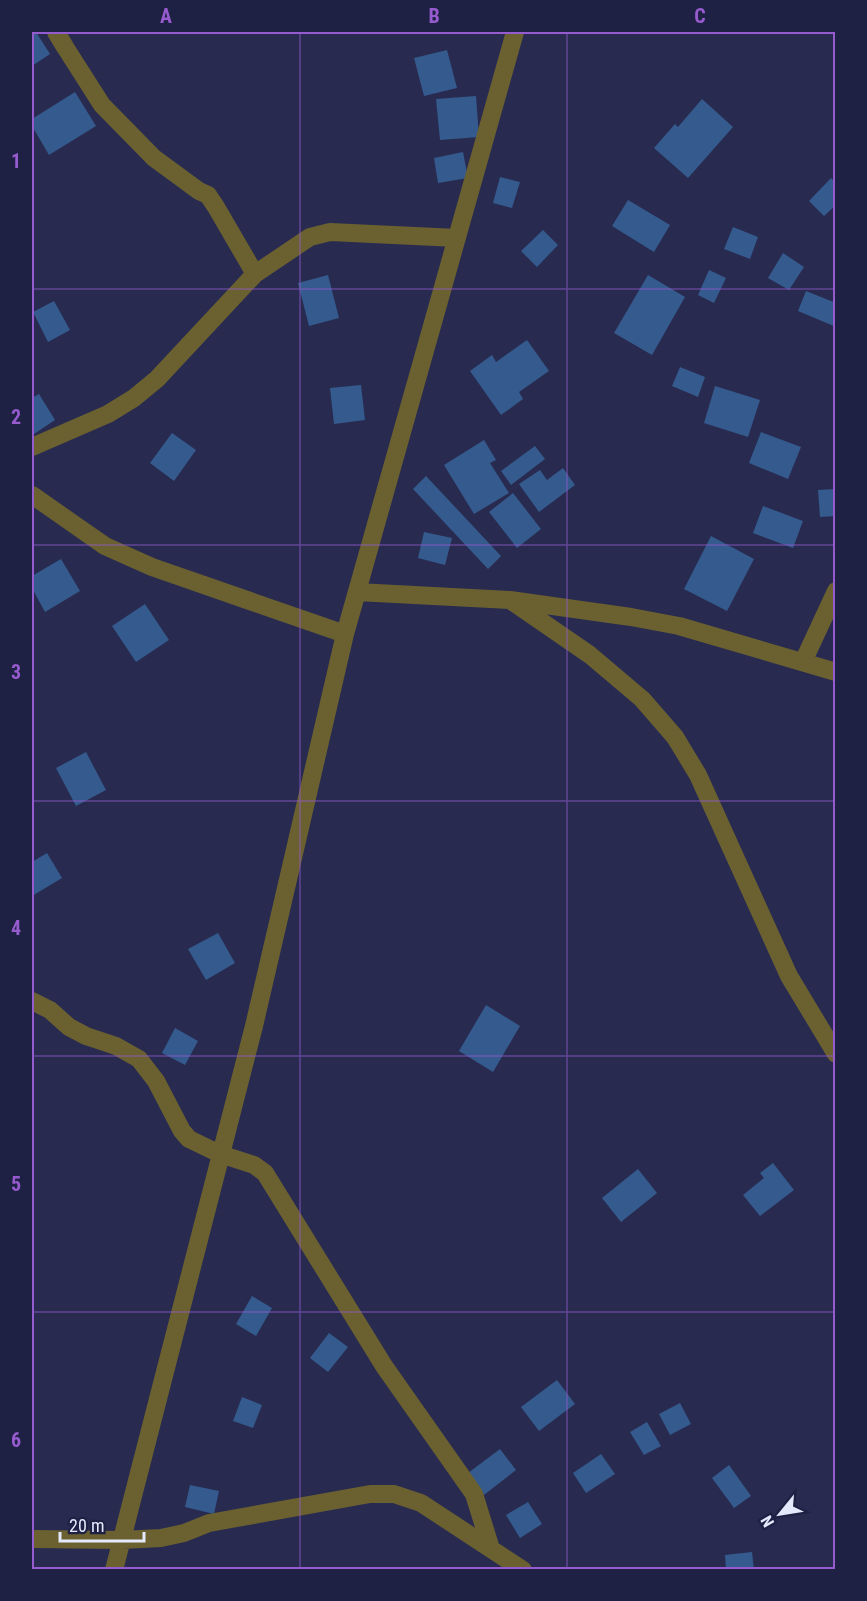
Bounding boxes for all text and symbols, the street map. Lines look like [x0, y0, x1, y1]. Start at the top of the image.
text: A [160, 4, 172, 28]
text: B [428, 4, 440, 28]
text: C [694, 4, 706, 28]
text: 1 [11, 149, 21, 173]
text: 2 [11, 405, 21, 429]
text: 3 [11, 660, 21, 684]
text: 4 [11, 916, 21, 940]
text: 5 [11, 1172, 21, 1196]
text: 6 [11, 1428, 21, 1452]
north arrow [750, 1484, 810, 1544]
scale bar [60, 1505, 144, 1543]
text: N [757, 1512, 778, 1530]
text: 20 m [69, 1515, 104, 1536]

